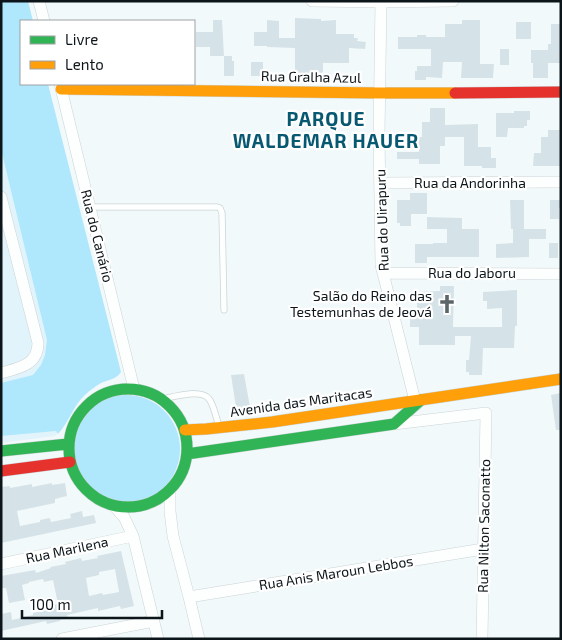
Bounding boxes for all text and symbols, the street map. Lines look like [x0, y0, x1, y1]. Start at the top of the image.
legend [20, 20, 195, 85]
text: Livre [65, 30, 98, 48]
text: Lento [65, 55, 104, 73]
street label: Rua Gralha Azul [261, 67, 362, 86]
district label: PARQUE WALDEMAR HAUER [233, 107, 419, 152]
street label: Rua do Uirapuru [371, 169, 392, 271]
street label: Rua da Andorinha [414, 174, 526, 191]
street label: Rua do Canário [78, 188, 117, 284]
street label: Rua do Jaboru [428, 264, 516, 281]
place label: Salão do Reino das Testemunhas de Jeová [290, 287, 432, 320]
church icon: Salão do Reino das Testemunhas de Jeová [436, 293, 458, 315]
street label: Avenida das Maritacas [229, 383, 373, 420]
street label: Rua Nilton Saconatto [474, 459, 493, 593]
street label: Rua Marilena [24, 532, 110, 567]
street label: Rua Anis Maroun Lebbos [258, 552, 414, 593]
scale bar [22, 588, 162, 620]
text: 100 m [30, 595, 71, 613]

